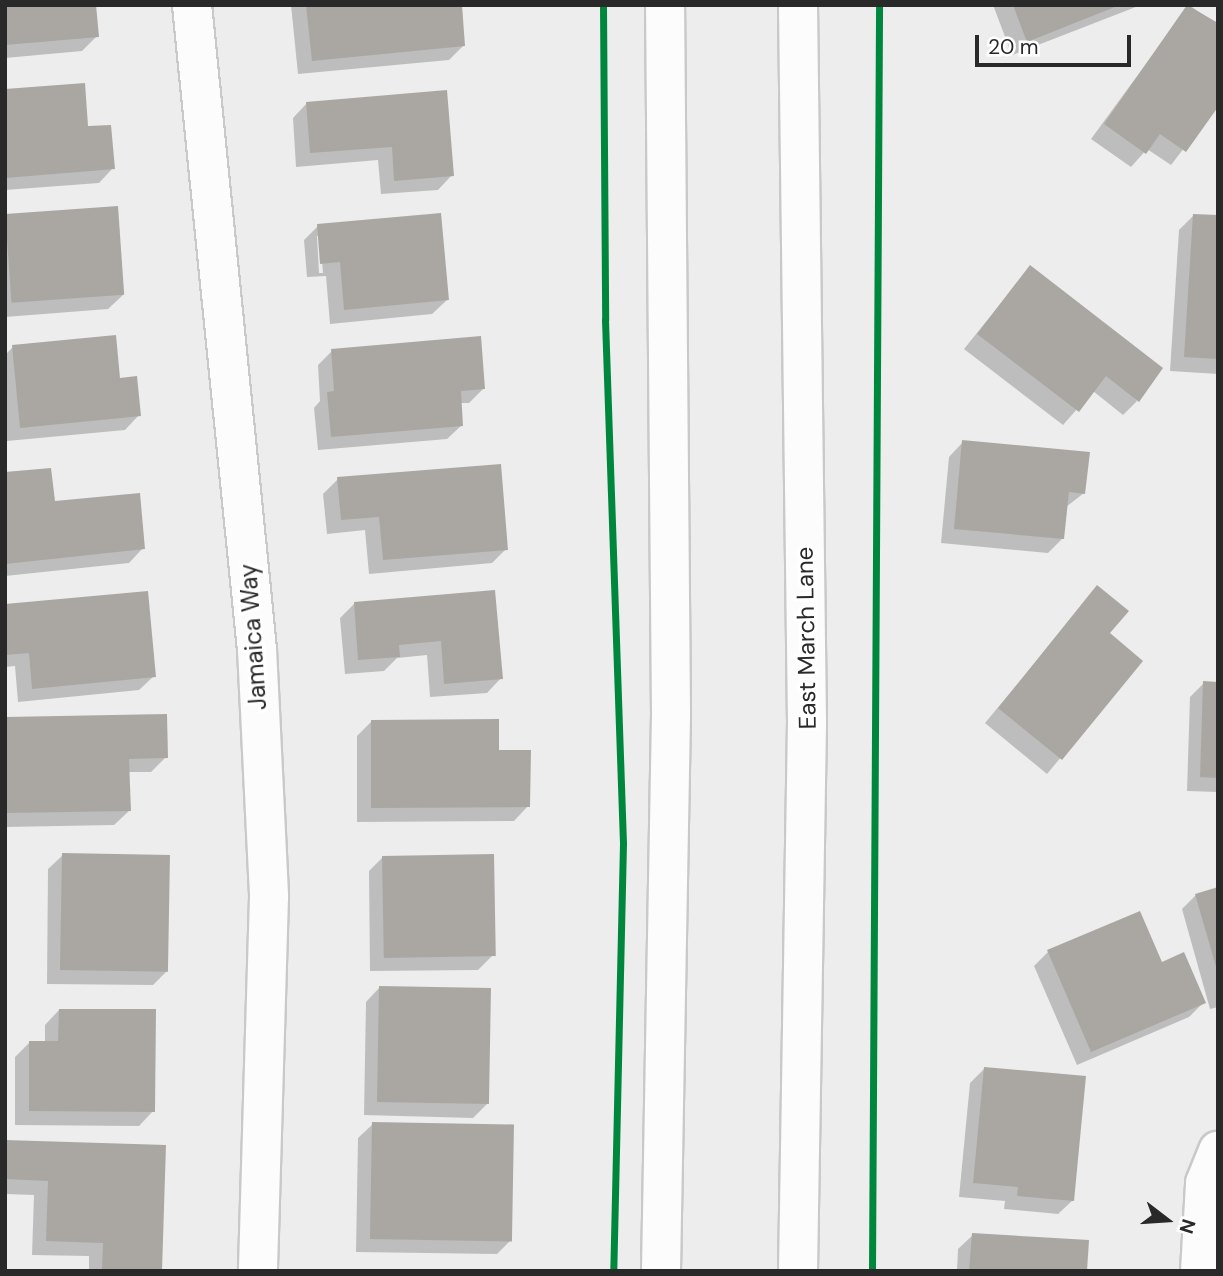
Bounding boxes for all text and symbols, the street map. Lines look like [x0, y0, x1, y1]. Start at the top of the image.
scale bar [978, 21, 1134, 65]
text: 20 m [988, 33, 1039, 61]
street label: East March Lane [790, 546, 822, 730]
street label: Jamaica Way [234, 563, 272, 711]
north arrow [1132, 1185, 1202, 1255]
text: N [1174, 1216, 1202, 1237]

